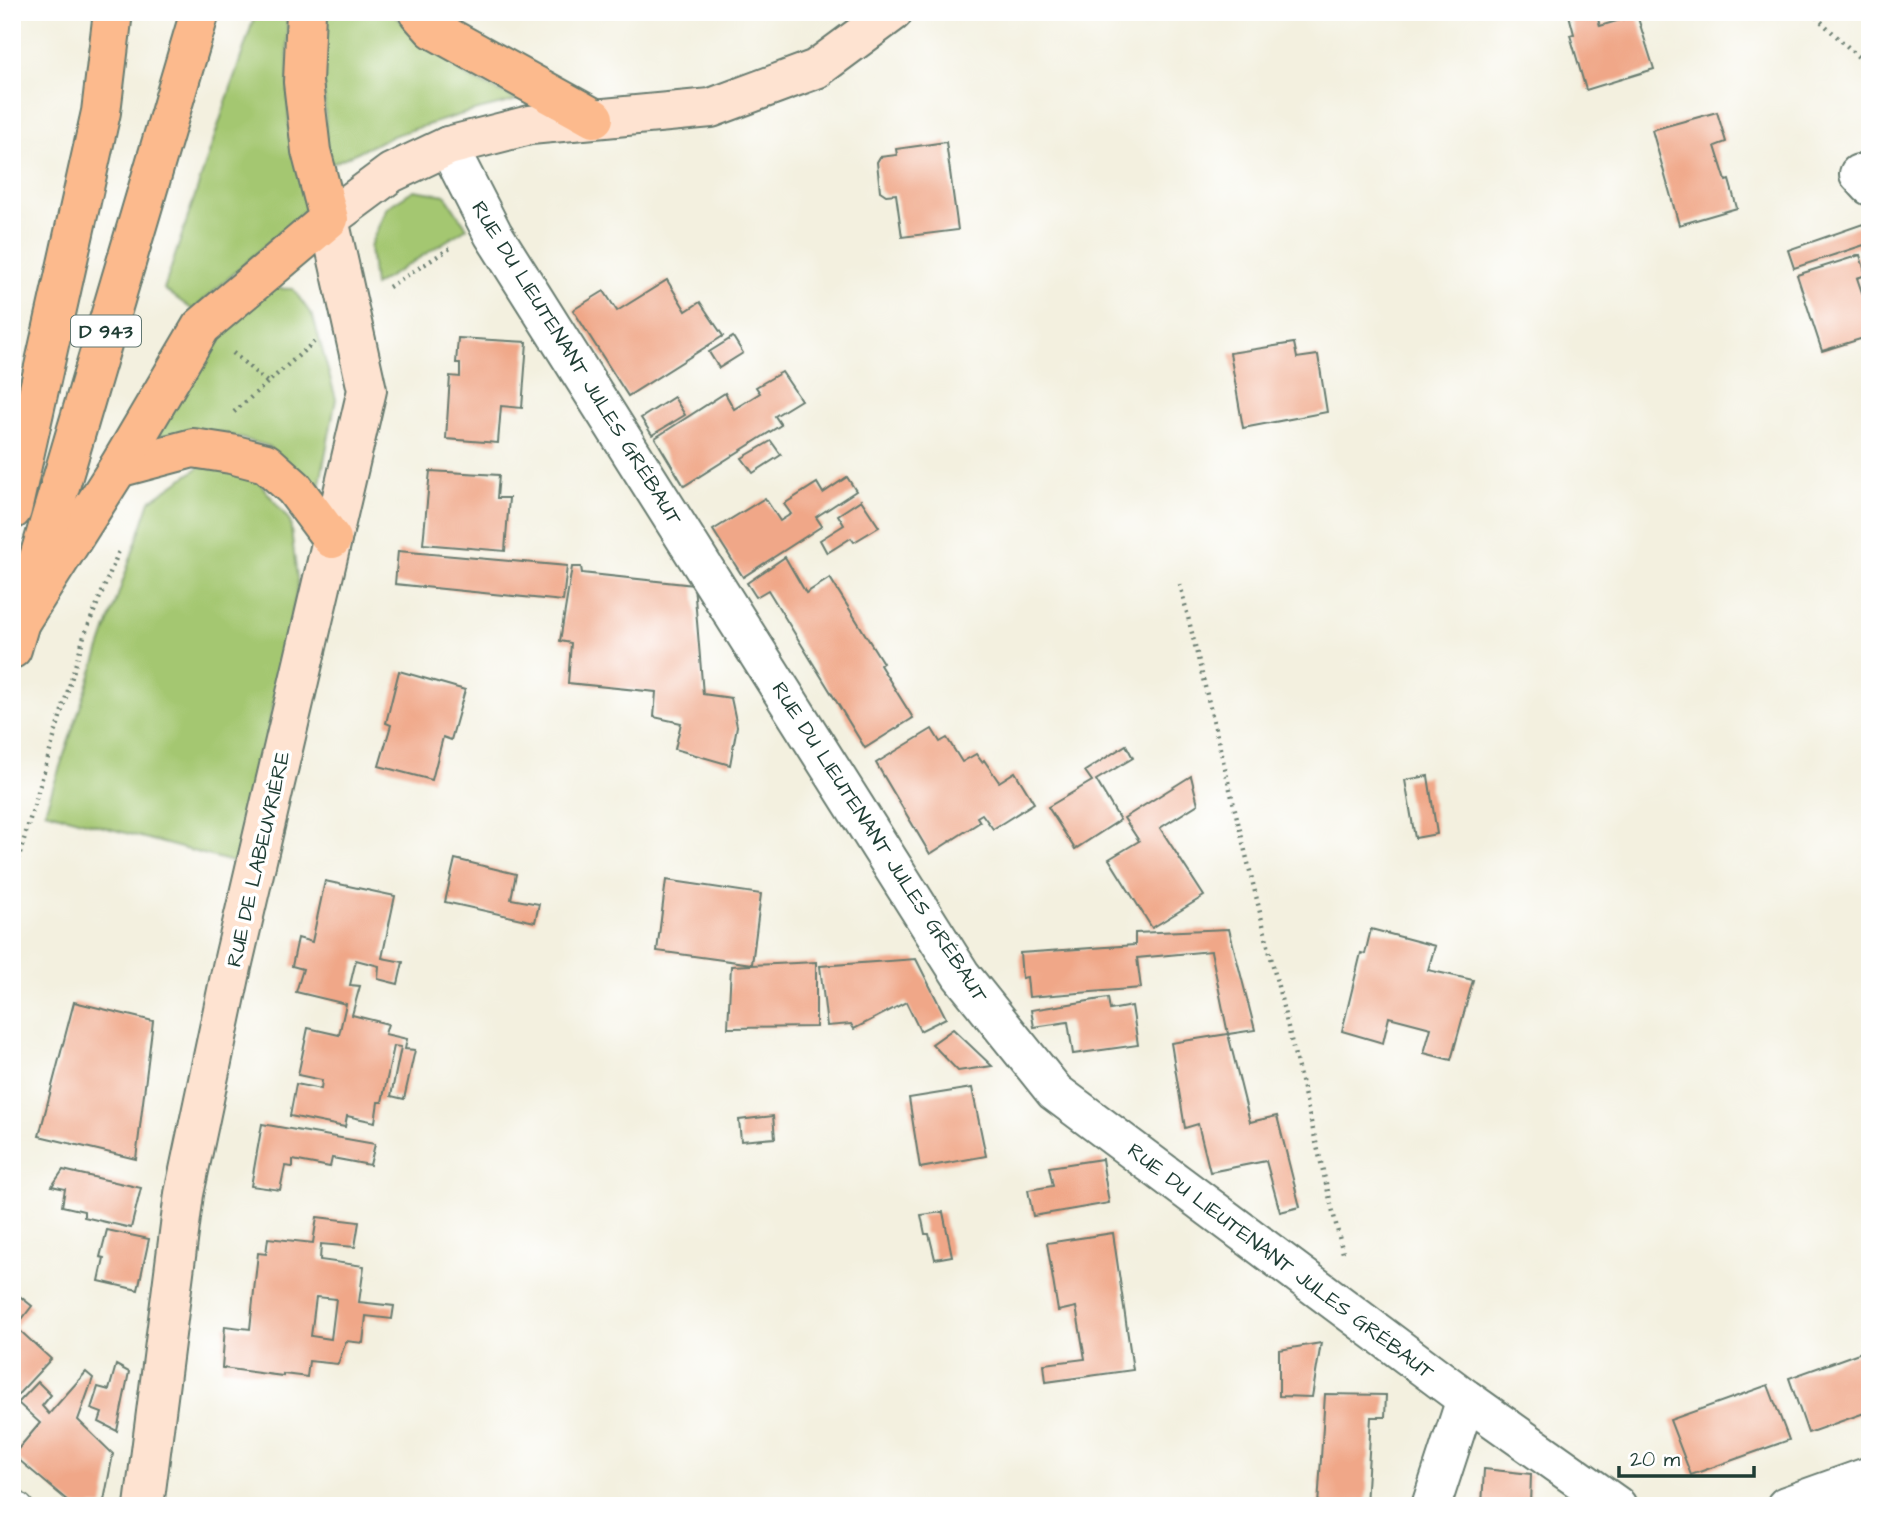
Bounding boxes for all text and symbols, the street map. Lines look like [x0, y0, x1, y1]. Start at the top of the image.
street label: RUE DU LIEUTENANT JULES GRÉBAUT [464, 196, 689, 532]
road number: D 943 [71, 316, 141, 346]
street label: RUE DU LIEUTENANT JULES GRÉBAUT [765, 676, 995, 1009]
street label: RUE DE LABEUVRIÈRE [220, 748, 298, 970]
street label: RUE DU LIEUTENANT JULES GRÉBAUT [1121, 1136, 1441, 1387]
scale bar [1619, 1434, 1754, 1478]
text: 20 m [1630, 1445, 1681, 1474]

